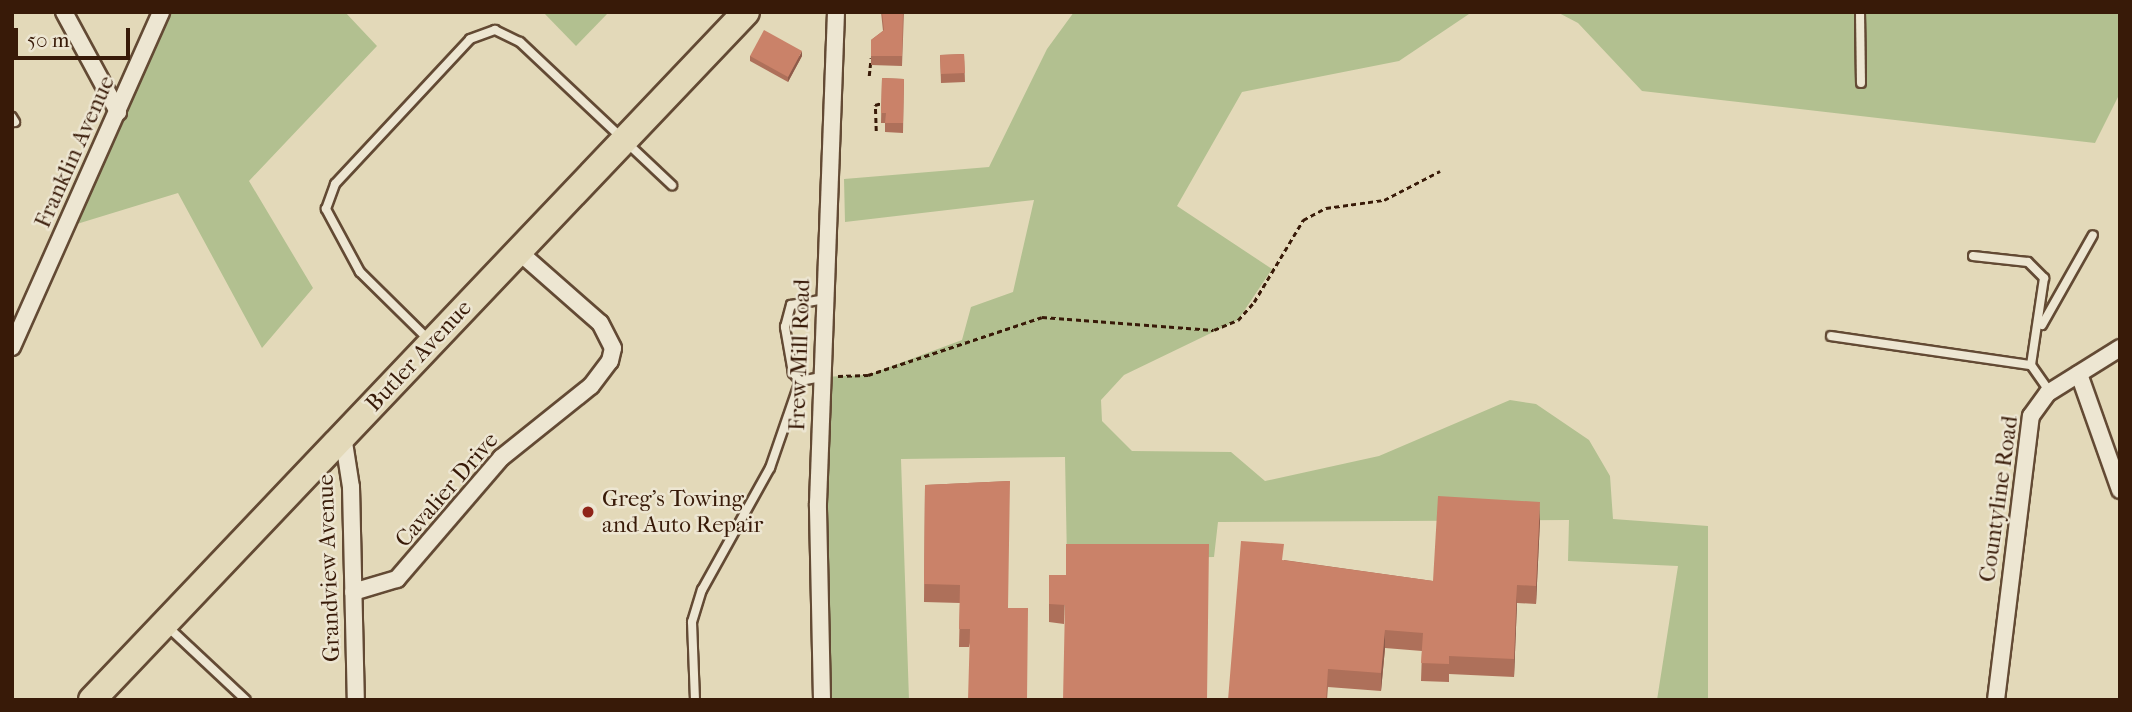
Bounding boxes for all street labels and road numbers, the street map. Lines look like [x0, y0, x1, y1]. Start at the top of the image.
street label: Franklin Avenue [29, 72, 121, 232]
street label: Frew Mill Road [784, 279, 816, 431]
street label: Butler Avenue [360, 294, 478, 418]
street label: Countyline Road [1974, 414, 2024, 584]
street label: Cavalier Drive [390, 427, 504, 553]
street label: Grandview Avenue [312, 474, 346, 662]

